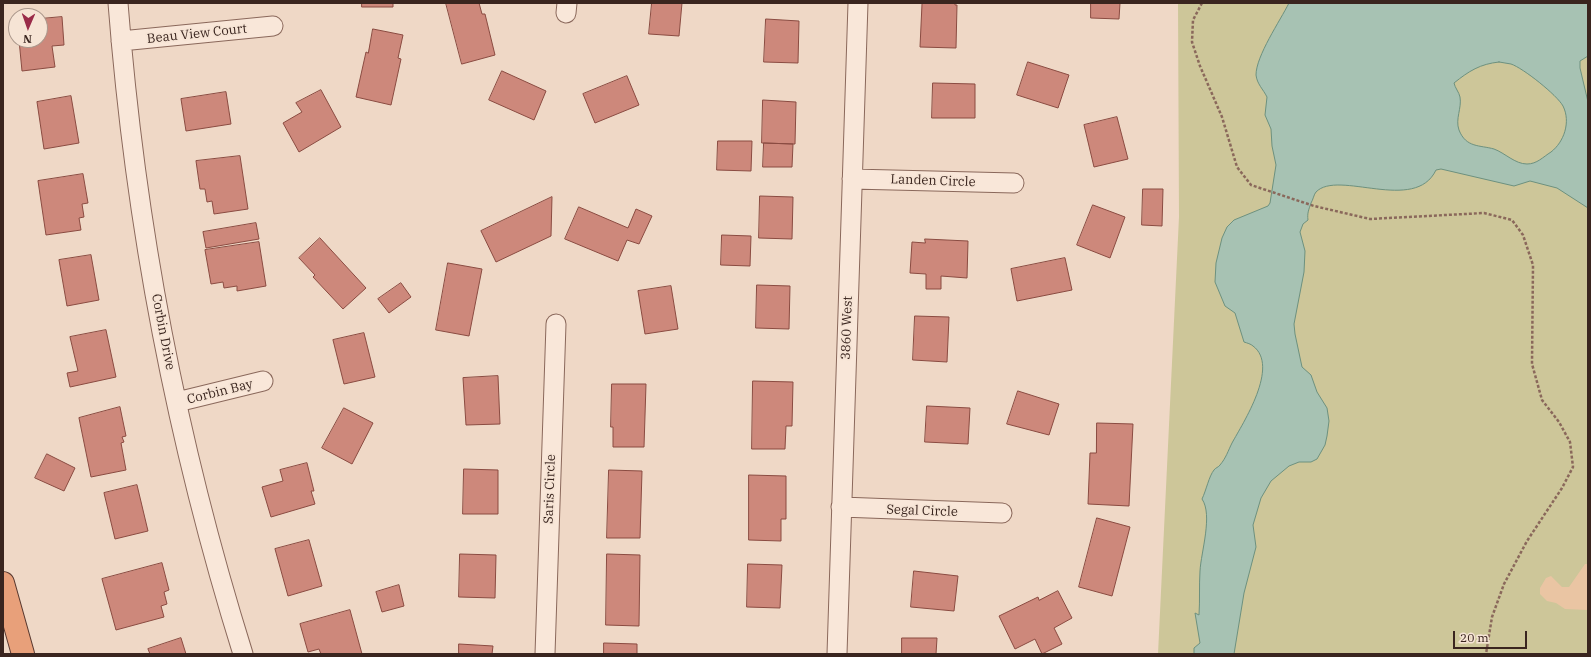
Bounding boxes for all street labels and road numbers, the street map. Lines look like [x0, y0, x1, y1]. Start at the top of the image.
street label: Beau View Court [146, 21, 248, 47]
street label: Landen Circle [890, 172, 976, 190]
street label: Corbin Drive [148, 293, 178, 371]
street label: 3860 West [838, 296, 856, 360]
street label: Corbin Bay [186, 376, 254, 408]
street label: Saris Circle [541, 454, 559, 524]
street label: Segal Circle [886, 502, 958, 520]

